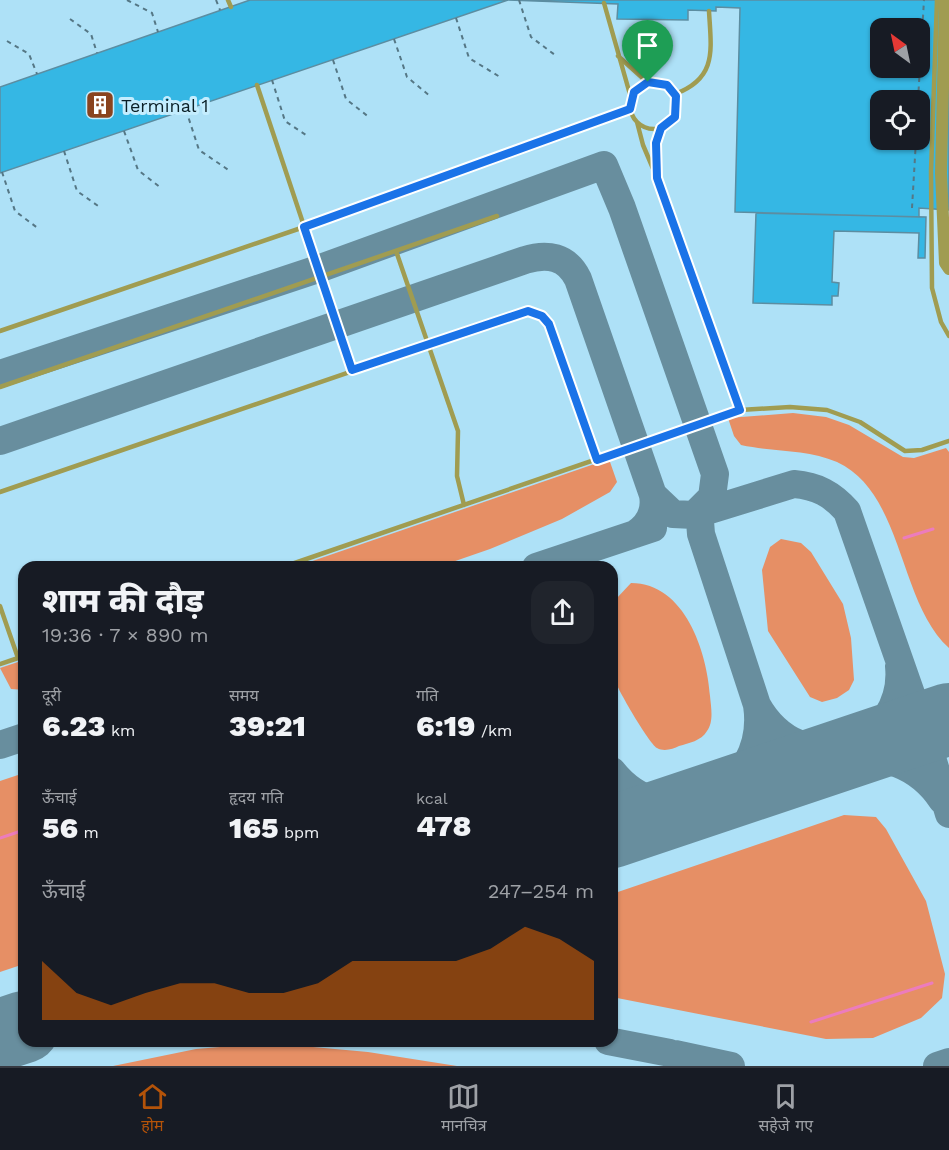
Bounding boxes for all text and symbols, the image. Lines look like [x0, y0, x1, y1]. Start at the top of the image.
north arrow [870, 18, 930, 78]
map controls [870, 18, 930, 150]
pin [622, 20, 673, 82]
icon: arrive [631, 29, 664, 62]
building icon: Terminal 1 [84, 89, 116, 121]
button: locate [870, 90, 930, 150]
place label: Terminal 1 [121, 95, 209, 116]
text: शाम की दौड़ [42, 581, 204, 620]
button: share [531, 581, 594, 644]
text: 19:36 · 7 × 890 m [42, 623, 209, 647]
text: दूरी [42, 686, 61, 705]
text: समय [229, 686, 259, 705]
text: गति [416, 686, 438, 705]
text: 6.23 [42, 708, 105, 743]
text: 39:21 [229, 708, 306, 743]
text: 6:19 [416, 708, 476, 743]
text: km [105, 721, 135, 740]
text: /km [476, 721, 512, 740]
text: ऊँचाई [42, 788, 77, 807]
text: हृदय गति [229, 788, 283, 807]
text: kcal [416, 789, 448, 808]
text: 478 [416, 808, 471, 843]
text: 56 [42, 810, 78, 845]
text: 165 [229, 810, 278, 845]
text: m [78, 823, 99, 842]
text: bpm [278, 823, 319, 842]
text: ऊँचाई [42, 879, 85, 903]
text: 247–254 m [488, 879, 594, 903]
tab: होम [136, 1080, 169, 1138]
tab: मानचित्र [441, 1080, 487, 1138]
tab: सहेजे गए [759, 1080, 813, 1138]

